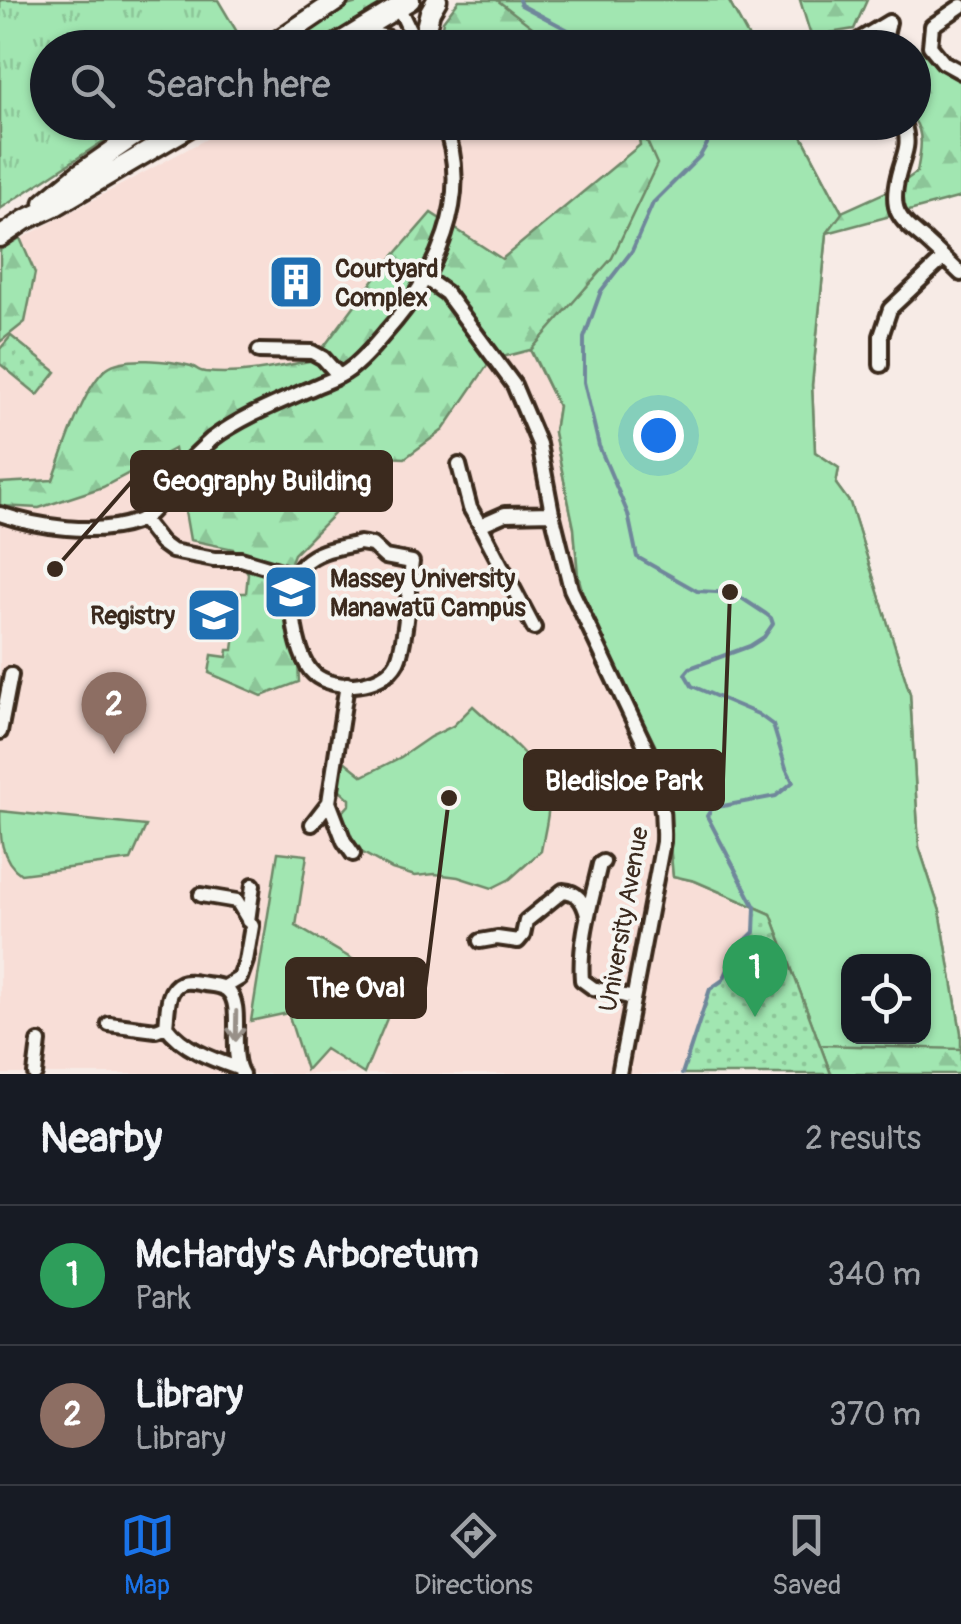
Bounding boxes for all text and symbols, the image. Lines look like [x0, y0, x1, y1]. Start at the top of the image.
search box [30, 30, 931, 140]
icon: search [65, 58, 120, 113]
text: Search here [145, 61, 331, 109]
building icon: Courtyard Complex [266, 252, 326, 312]
place label: Courtyard Complex [335, 254, 438, 314]
your location [633, 410, 684, 461]
callout: Geography Building [132, 452, 391, 510]
text: Geography Building [153, 464, 371, 499]
school or university icon: Massey University Manawatū Campus [261, 562, 321, 622]
place label: Massey University Manawatū Campus [330, 564, 526, 624]
school or university icon: Registry [184, 585, 244, 645]
place label: Registry [90, 601, 175, 632]
pin: 2 [82, 672, 146, 754]
callout: Bledisloe Park [525, 751, 723, 809]
text: Bledisloe Park [545, 764, 703, 799]
street label: University Avenue [593, 824, 656, 1014]
pin: 1 [722, 934, 788, 1017]
map controls [841, 954, 931, 1044]
button: locate [841, 954, 931, 1044]
callout: The Oval [287, 959, 425, 1017]
text: The Oval [306, 971, 405, 1006]
one-way arrow [226, 1009, 245, 1041]
text: Nearby [40, 1113, 162, 1165]
text: 2 results [805, 1119, 921, 1159]
text: McHardy's Arboretum [135, 1231, 479, 1279]
text: 1 [66, 1255, 79, 1295]
text: 340 m [827, 1255, 921, 1295]
text: Park [135, 1279, 191, 1319]
text: Library [135, 1371, 243, 1419]
text: 2 [64, 1395, 81, 1435]
text: 370 m [829, 1395, 921, 1435]
text: Library [135, 1419, 226, 1459]
tab: Map [120, 1508, 175, 1603]
tab: Directions [414, 1508, 533, 1603]
tab: Saved [772, 1508, 841, 1603]

